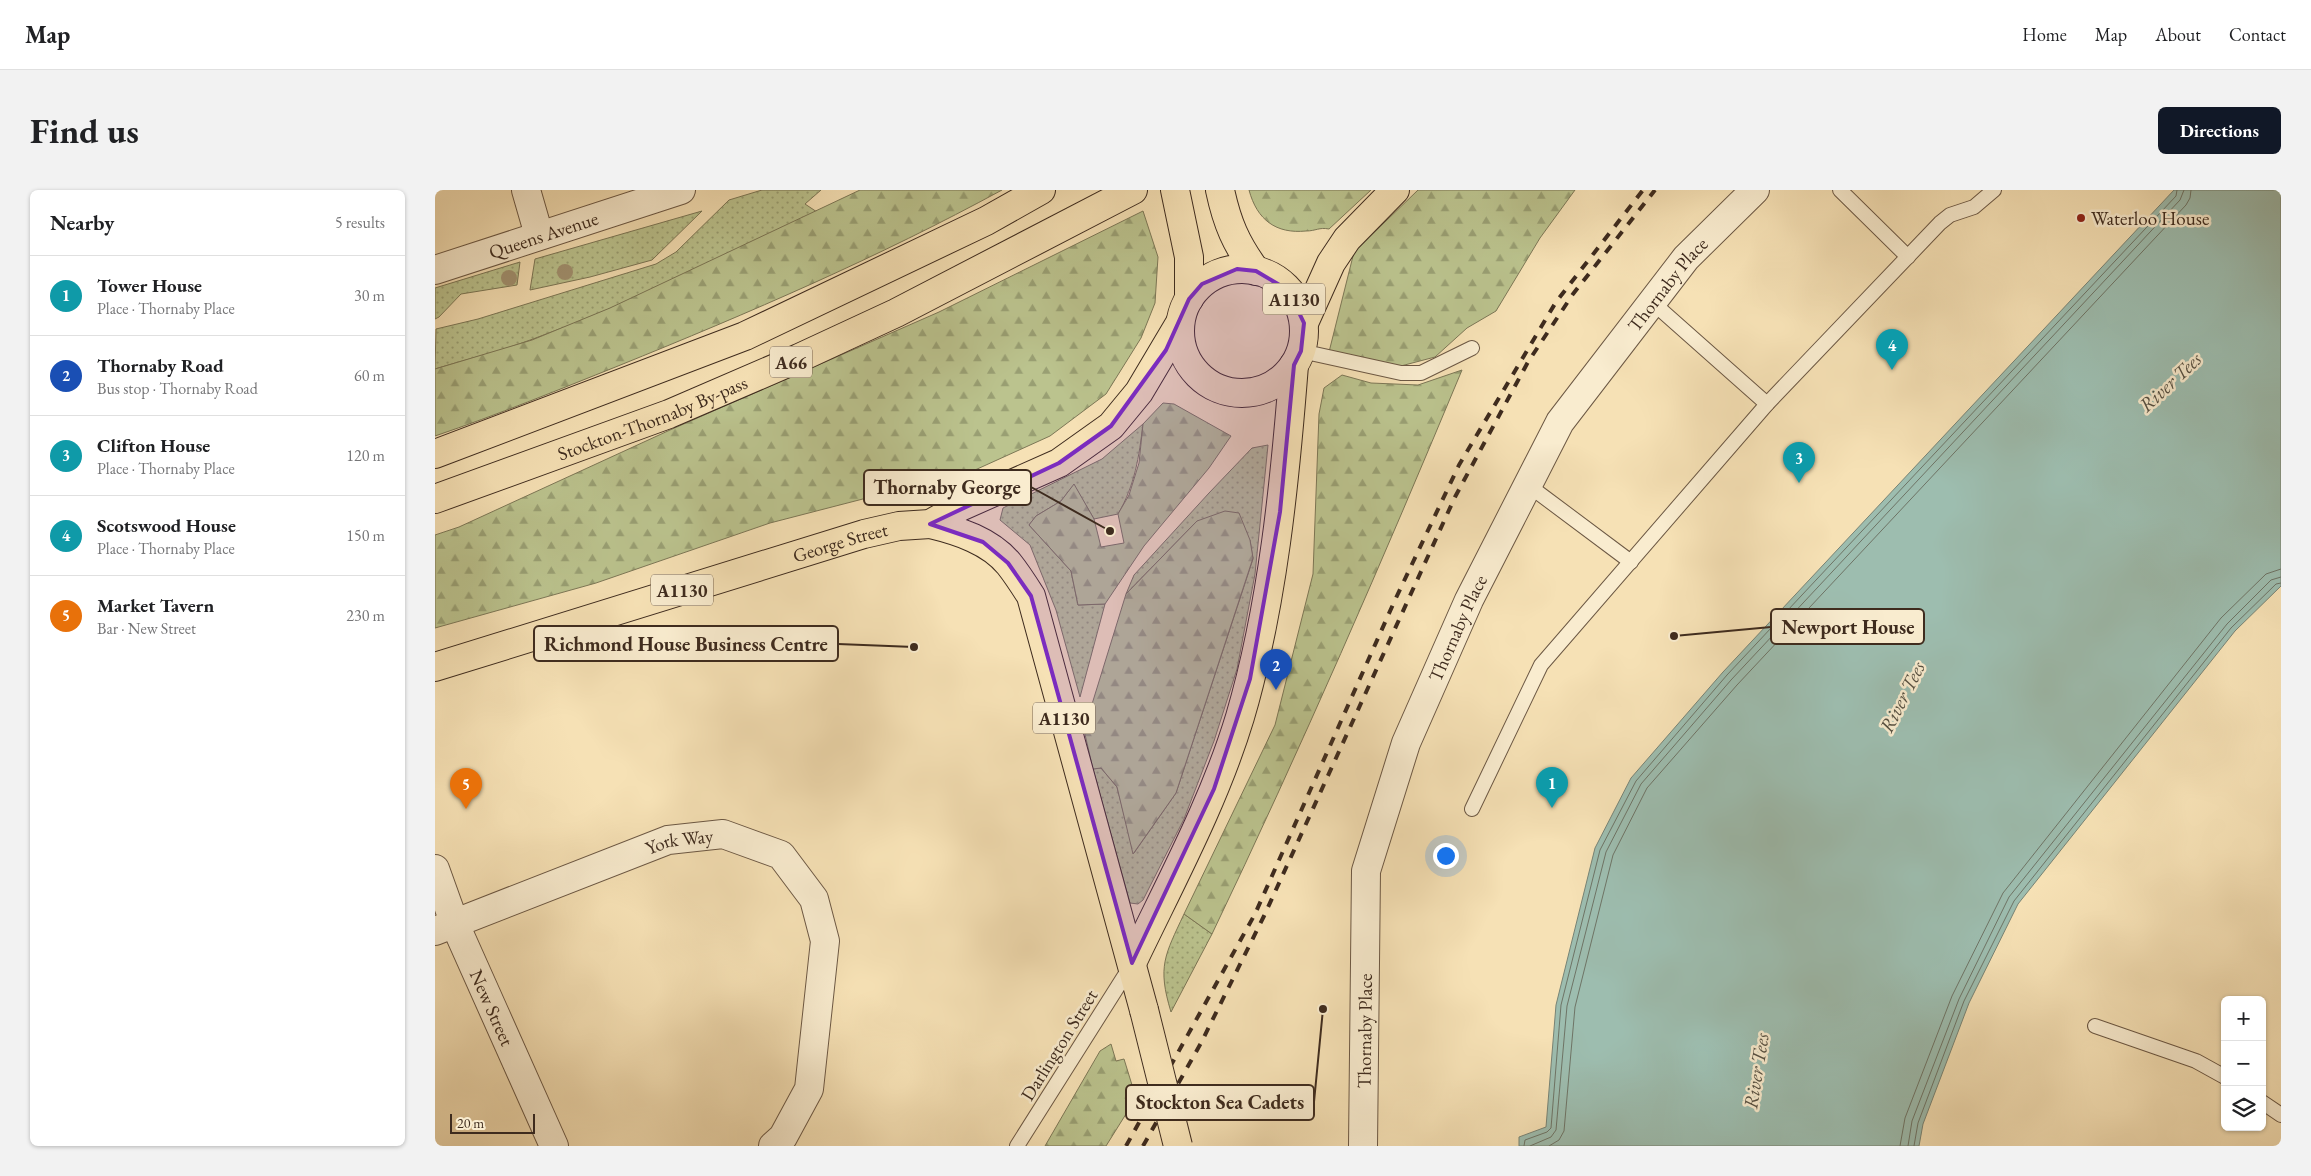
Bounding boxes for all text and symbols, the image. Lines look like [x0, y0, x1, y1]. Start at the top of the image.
text: Map [25, 19, 70, 50]
text: Home [2022, 23, 2067, 46]
text: Map [2095, 23, 2127, 46]
text: About [2155, 23, 2201, 46]
text: Contact [2229, 23, 2286, 46]
button: Directions [2158, 107, 2281, 154]
text: Find us [30, 108, 139, 153]
street label: Queens Avenue [485, 205, 601, 264]
place label: Waterloo House [2091, 206, 2209, 231]
text: Nearby [50, 209, 114, 236]
text: 5 results [335, 212, 385, 233]
marker: Waterloo House [2075, 212, 2087, 224]
street label: Thornaby Place [1622, 231, 1713, 337]
text: Tower House [97, 273, 202, 298]
road number: A1130 [1263, 284, 1325, 315]
text: 1 [62, 285, 70, 306]
text: 30 m [354, 285, 385, 306]
text: Place · Thornaby Place [97, 298, 235, 319]
pin: 4 [1876, 329, 1908, 370]
road number: A66 [770, 346, 812, 378]
water label: River Tees [2133, 346, 2207, 418]
text: Thornaby Road [97, 353, 224, 378]
text: 2 [62, 365, 70, 386]
text: 60 m [354, 365, 385, 386]
street label: Stockton-Thornaby By-pass [554, 369, 751, 466]
text: Bus stop · Thornaby Road [97, 378, 258, 399]
text: Clifton House [97, 433, 210, 458]
pin: 3 [1783, 442, 1815, 483]
text: 3 [62, 445, 70, 466]
text: 120 m [346, 445, 385, 466]
text: Place · Thornaby Place [97, 458, 235, 479]
callout: Thornaby George [864, 470, 1031, 505]
text: Thornaby George [873, 474, 1021, 500]
text: Scotswood House [97, 513, 236, 538]
street label: George Street [789, 516, 890, 568]
text: 4 [62, 525, 70, 546]
text: 150 m [346, 525, 385, 546]
text: Place · Thornaby Place [97, 538, 235, 559]
street label: Thornaby Place [1422, 570, 1492, 685]
road number: A1130 [651, 574, 713, 606]
text: Market Tavern [97, 593, 214, 618]
text: 5 [62, 605, 70, 626]
text: 230 m [346, 605, 385, 626]
callout: Newport House [1771, 609, 1924, 644]
text: Newport House [1781, 614, 1915, 640]
text: Bar · New Street [97, 618, 196, 639]
callout: Richmond House Business Centre [534, 626, 838, 661]
text: Richmond House Business Centre [544, 631, 828, 657]
pin: 2 [1260, 649, 1292, 690]
water label: River Tees [1873, 657, 1931, 737]
road number: A1130 [1033, 702, 1095, 734]
pin: 1 [1536, 767, 1568, 808]
pin: 5 [450, 768, 482, 809]
street label: York Way [642, 823, 715, 860]
your location [1433, 843, 1459, 869]
street label: New Street [464, 965, 520, 1050]
street label: Thornaby Place [1351, 973, 1377, 1089]
street label: Darlington Street [1015, 985, 1103, 1105]
map controls [2221, 996, 2266, 1131]
button: + [2221, 996, 2266, 1041]
water label: River Tees [1737, 1031, 1775, 1111]
button: − [2221, 1041, 2266, 1086]
callout: Stockton Sea Cadets [1126, 1085, 1314, 1120]
button: layers [2221, 1086, 2266, 1131]
text: Stockton Sea Cadets [1136, 1089, 1304, 1115]
scale bar [450, 1111, 535, 1134]
text: 20 m [457, 1114, 484, 1132]

